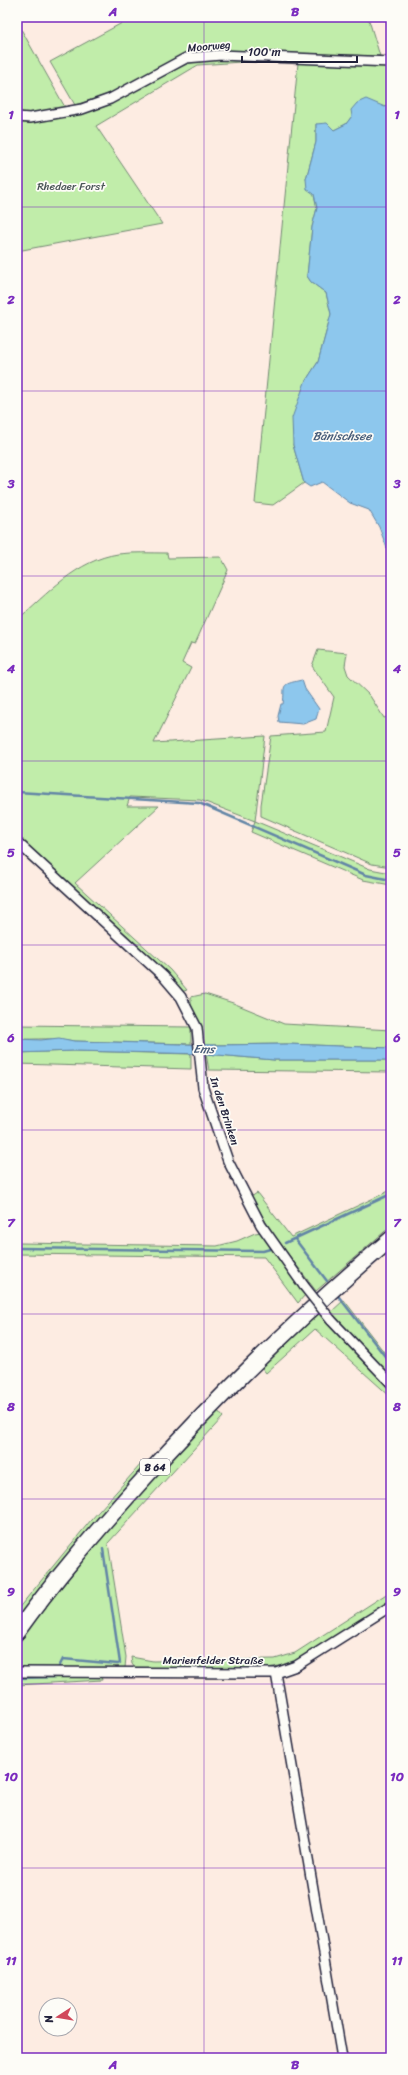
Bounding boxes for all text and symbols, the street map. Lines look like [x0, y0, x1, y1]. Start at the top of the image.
text: A [108, 0, 117, 23]
text: B [291, 0, 300, 23]
street label: Moorweg [187, 35, 232, 58]
scale bar [242, 38, 357, 64]
text: 100 m [248, 41, 281, 63]
text: 1 [8, 103, 14, 126]
text: 1 [394, 103, 400, 126]
park label: Rhedaer Forst [37, 177, 105, 196]
text: 2 [6, 288, 15, 311]
text: 2 [392, 288, 401, 311]
water label: Bänischsee [313, 425, 373, 447]
text: 3 [6, 472, 15, 495]
text: 3 [392, 472, 401, 495]
text: 4 [6, 657, 16, 680]
text: 4 [392, 657, 402, 680]
text: 5 [7, 841, 15, 864]
text: 5 [393, 841, 401, 864]
text: 6 [6, 1026, 15, 1049]
text: 6 [392, 1026, 401, 1049]
water label: Ems [193, 1038, 216, 1060]
street label: In den Brinken [204, 1074, 245, 1148]
text: 7 [7, 1211, 16, 1234]
text: 7 [393, 1211, 402, 1234]
text: 8 [6, 1395, 15, 1418]
text: 8 [392, 1395, 401, 1418]
road number: B 64 [140, 1459, 170, 1475]
text: 9 [7, 1580, 15, 1603]
text: 9 [393, 1580, 401, 1603]
street label: Marienfelder Straße [163, 1651, 264, 1670]
text: 10 [4, 1765, 18, 1788]
text: 10 [390, 1765, 404, 1788]
text: 11 [5, 1949, 17, 1972]
text: 11 [391, 1949, 403, 1972]
north arrow [38, 1997, 78, 2037]
text: N [39, 2013, 59, 2026]
text: A [108, 2053, 117, 2075]
text: B [291, 2053, 300, 2075]

